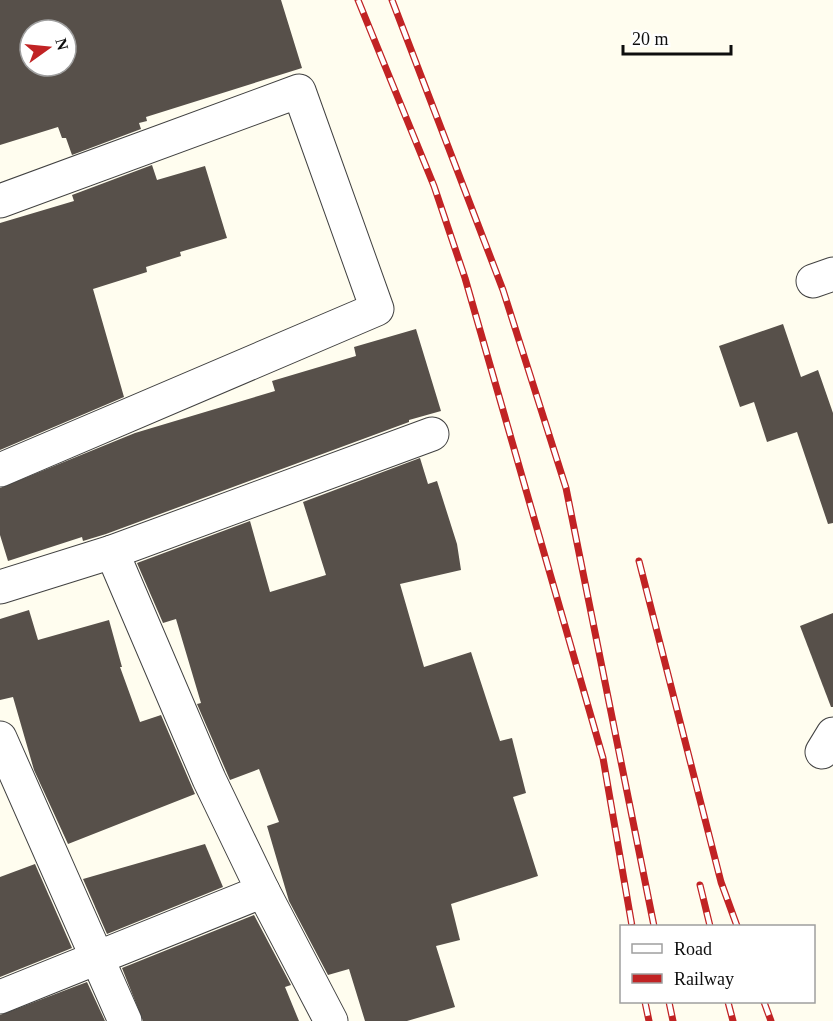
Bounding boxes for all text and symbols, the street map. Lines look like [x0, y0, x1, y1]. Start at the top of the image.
north arrow [18, 18, 78, 78]
scale bar [623, 18, 731, 56]
text: 20 m [632, 29, 669, 49]
text: N [52, 36, 72, 52]
legend [620, 925, 815, 1003]
text: Road [674, 939, 712, 959]
text: Railway [674, 969, 734, 989]

